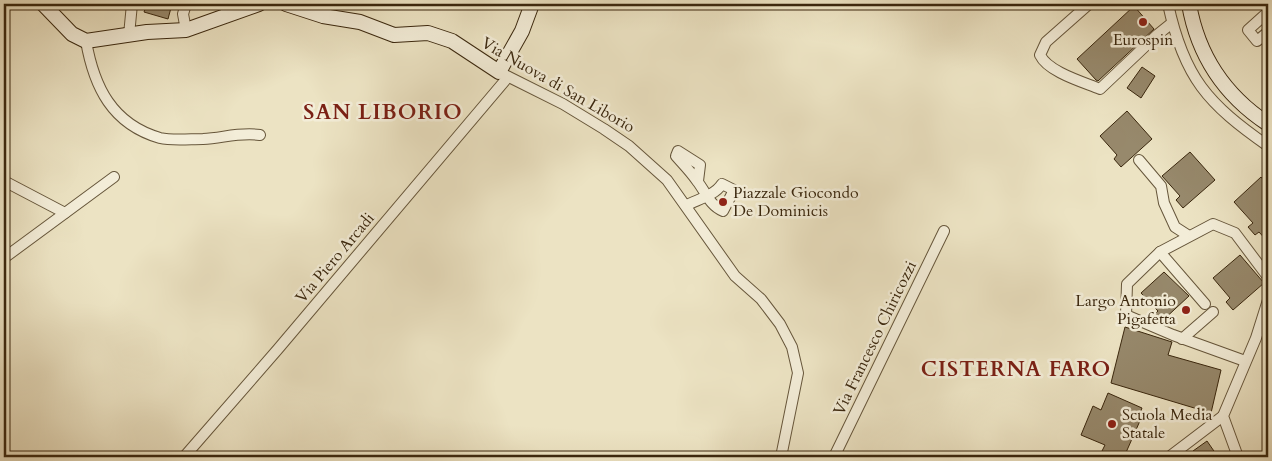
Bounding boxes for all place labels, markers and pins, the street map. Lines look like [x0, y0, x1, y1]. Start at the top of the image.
marker: Eurospin [1137, 16, 1149, 28]
place label: Eurospin [1113, 29, 1173, 51]
place label: Piazzale Giocondo De Dominicis [733, 182, 859, 222]
marker: Piazzale Giocondo De Dominicis [717, 196, 729, 208]
place label: Largo Antonio Pigafetta [1075, 290, 1176, 330]
marker: Largo Antonio Pigafetta [1180, 304, 1192, 316]
place label: Scuola Media Statale [1122, 404, 1212, 444]
marker: Scuola Media Statale [1106, 418, 1118, 430]

